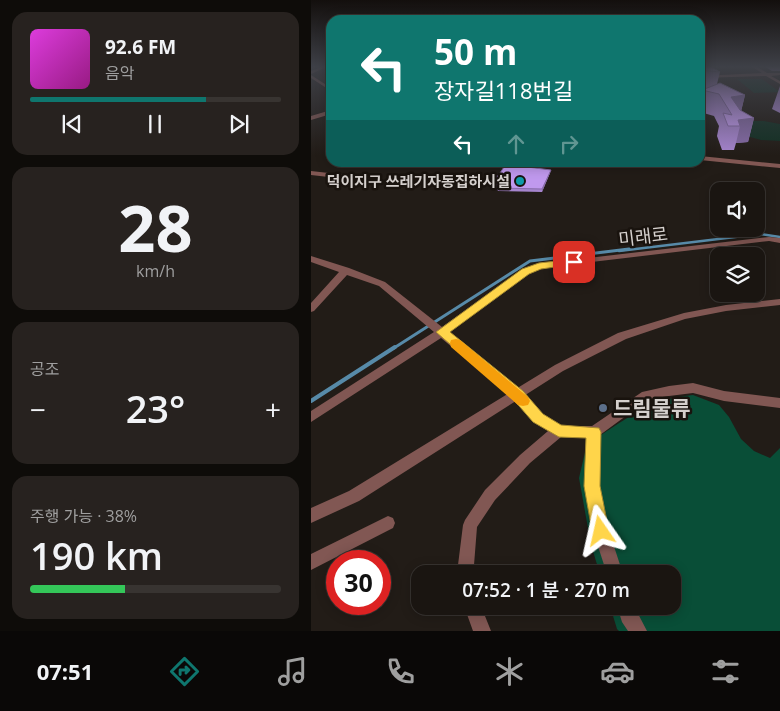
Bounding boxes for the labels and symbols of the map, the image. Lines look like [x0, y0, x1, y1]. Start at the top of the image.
place label: 덕이지구 쓰레기자동집하시설 [327, 171, 510, 191]
marker: 덕이지구 쓰레기자동집하시설 [514, 175, 526, 187]
street label: 미래로 [617, 221, 669, 251]
pin [553, 241, 595, 283]
place label: 드림물류 [613, 394, 690, 422]
marker: 드림물류 [597, 402, 609, 414]
position arrow [574, 504, 626, 556]
speed limit sign: 30 [326, 550, 391, 615]

